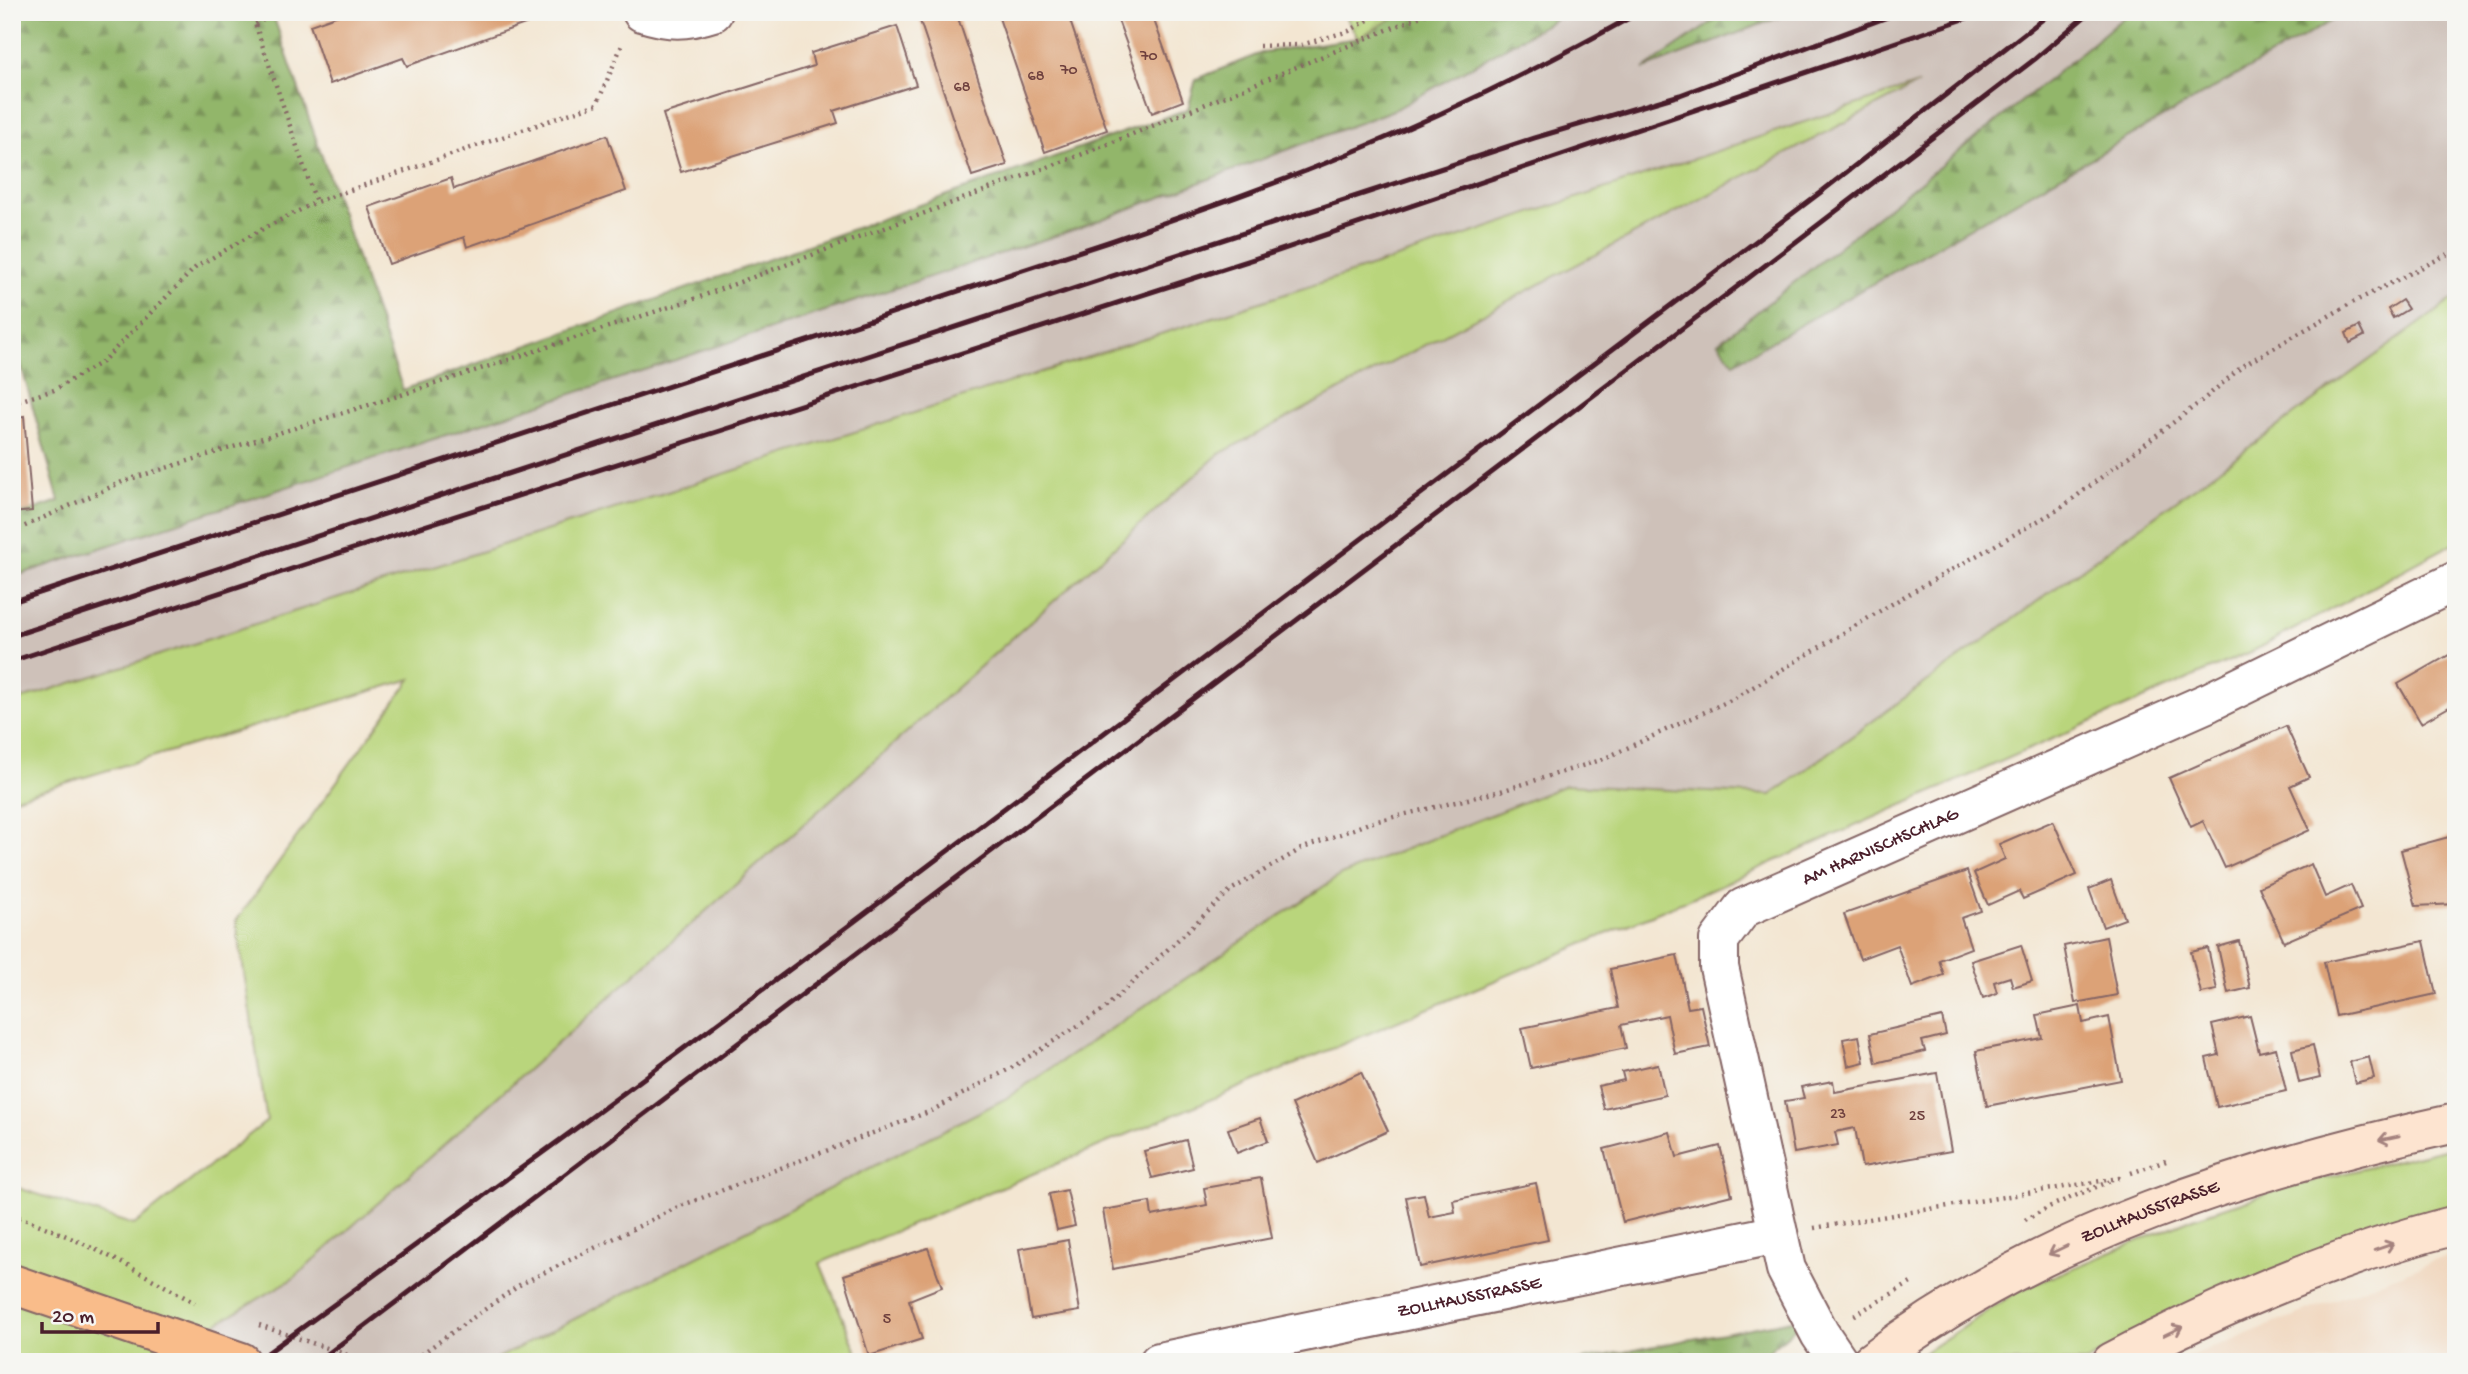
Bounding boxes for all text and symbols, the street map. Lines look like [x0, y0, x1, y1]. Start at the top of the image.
house number: 70 [1139, 48, 1158, 67]
house number: 70 [1059, 62, 1078, 81]
house number: 68 [1028, 68, 1045, 87]
house number: 68 [954, 79, 971, 98]
street label: AM HARNISCHSCHLAG [1799, 802, 1963, 892]
house number: 23 [1830, 1106, 1846, 1125]
house number: 25 [1909, 1108, 1925, 1127]
one-way arrow [2378, 1131, 2401, 1145]
street label: ZOLLHAUSSTRASSE [2077, 1175, 2223, 1250]
one-way arrow [2373, 1240, 2395, 1252]
one-way arrow [2048, 1244, 2069, 1257]
street label: ZOLLHAUSSTRASSE [1395, 1271, 1545, 1324]
scale bar [42, 1290, 158, 1334]
text: 20 m [52, 1306, 94, 1331]
house number: 5 [883, 1311, 891, 1330]
one-way arrow [2162, 1324, 2184, 1337]

